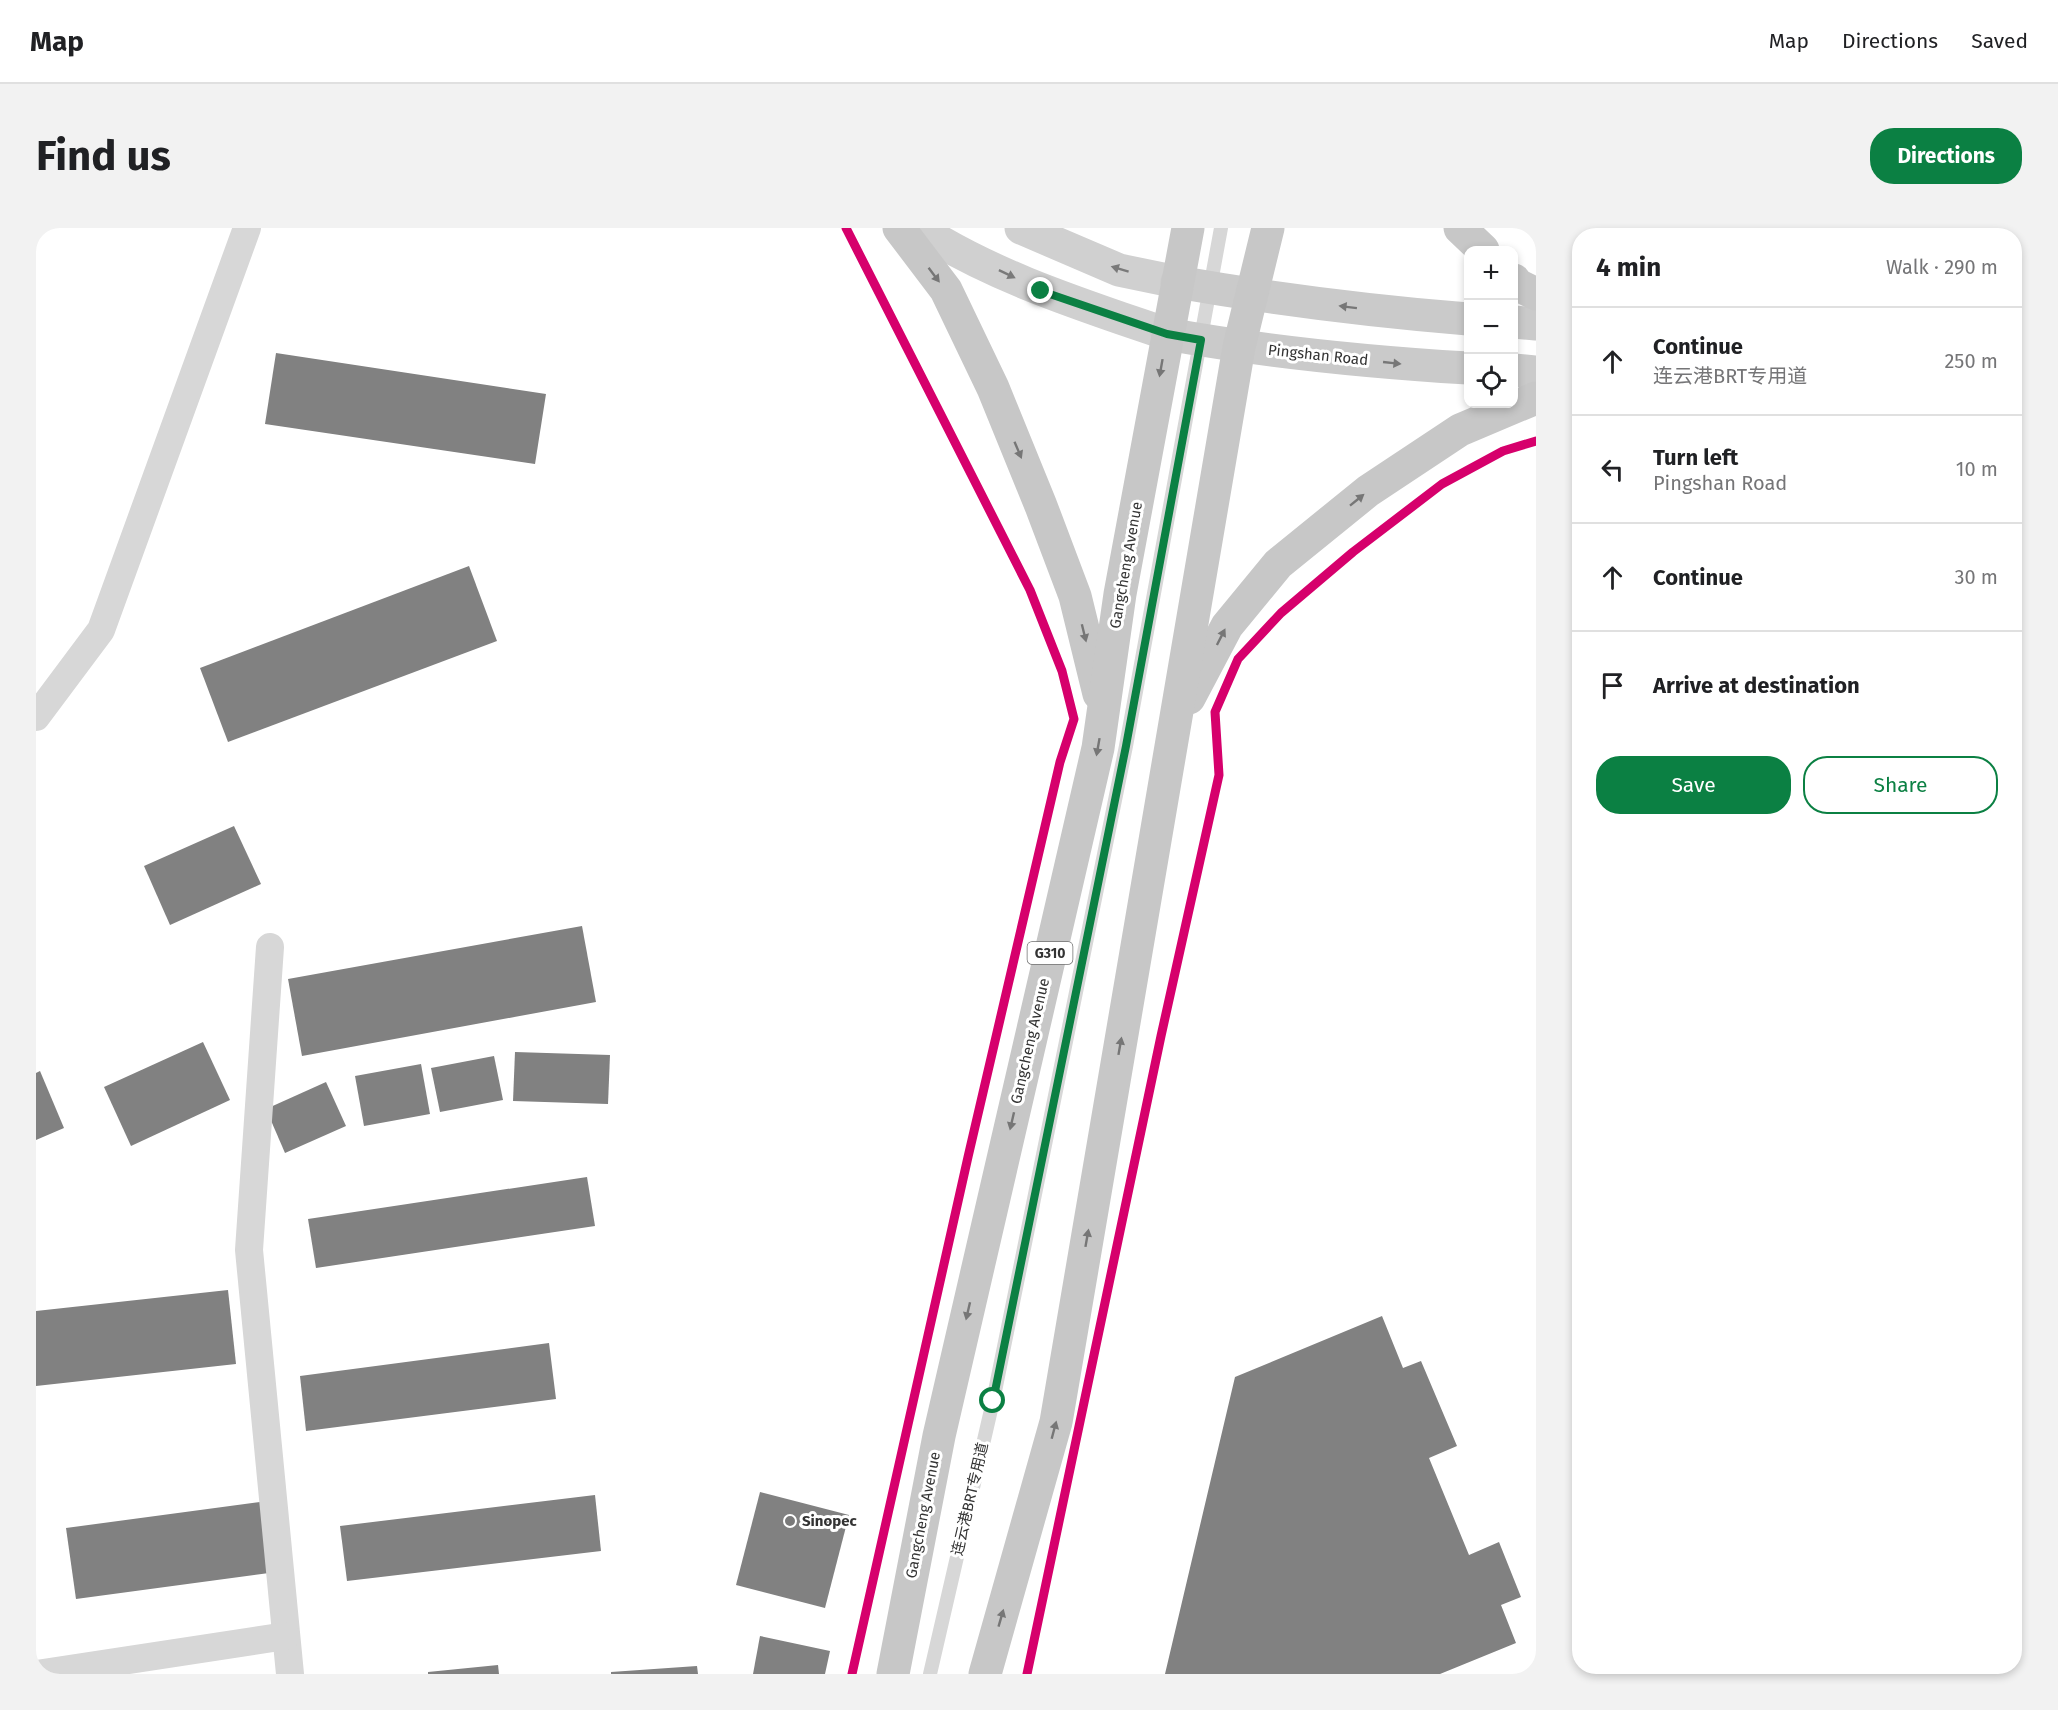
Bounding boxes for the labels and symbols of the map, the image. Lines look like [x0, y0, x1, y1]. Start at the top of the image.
one-way arrow [1111, 264, 1129, 273]
one-way arrow [928, 266, 940, 282]
one-way arrow [999, 270, 1016, 279]
route end [1027, 277, 1053, 303]
one-way arrow [1338, 302, 1357, 312]
street label: Pingshan Road [1267, 341, 1369, 369]
one-way arrow [1383, 358, 1402, 368]
one-way arrow [1156, 359, 1165, 378]
one-way arrow [1014, 441, 1023, 459]
one-way arrow [1349, 493, 1365, 506]
street label: Gangcheng Avenue [1106, 500, 1146, 630]
one-way arrow [1079, 624, 1089, 643]
one-way arrow [1216, 628, 1226, 645]
one-way arrow [1093, 737, 1102, 756]
road number: G310 [1028, 942, 1072, 964]
street label: Gangcheng Avenue [1007, 976, 1053, 1106]
one-way arrow [1116, 1036, 1125, 1055]
one-way arrow [1006, 1112, 1016, 1130]
one-way arrow [1083, 1228, 1092, 1247]
one-way arrow [962, 1302, 972, 1320]
route start [979, 1387, 1005, 1413]
one-way arrow [1049, 1421, 1059, 1439]
street label: 连云港BRT专用道 [948, 1441, 992, 1557]
street label: Gangcheng Avenue [902, 1450, 944, 1580]
place label: Sinopec [802, 1512, 857, 1530]
marker: Sinopec [783, 1514, 797, 1528]
one-way arrow [997, 1609, 1006, 1627]

